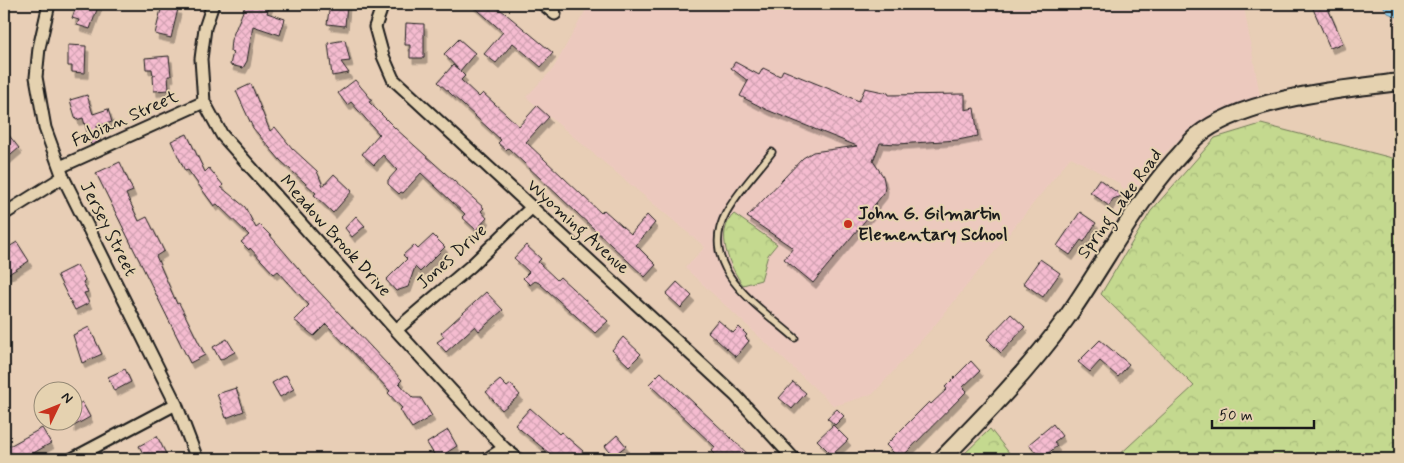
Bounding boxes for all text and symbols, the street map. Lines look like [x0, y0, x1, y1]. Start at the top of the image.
street label: Fabian Street [68, 85, 182, 153]
street label: Spring Lake Road [1072, 144, 1170, 265]
street label: Meadow Brook Drive [274, 170, 396, 302]
street label: Wyoming Avenue [520, 174, 635, 281]
street label: Jersey Street [74, 177, 142, 281]
place label: John G. Gilmartin Elementary School [858, 202, 1008, 247]
marker: John G. Gilmartin Elementary School [842, 218, 854, 230]
street label: Jones Drive [412, 219, 492, 295]
north arrow [32, 380, 82, 430]
text: N [57, 388, 77, 407]
scale bar [1212, 398, 1314, 430]
text: 50 m [1219, 406, 1253, 426]

